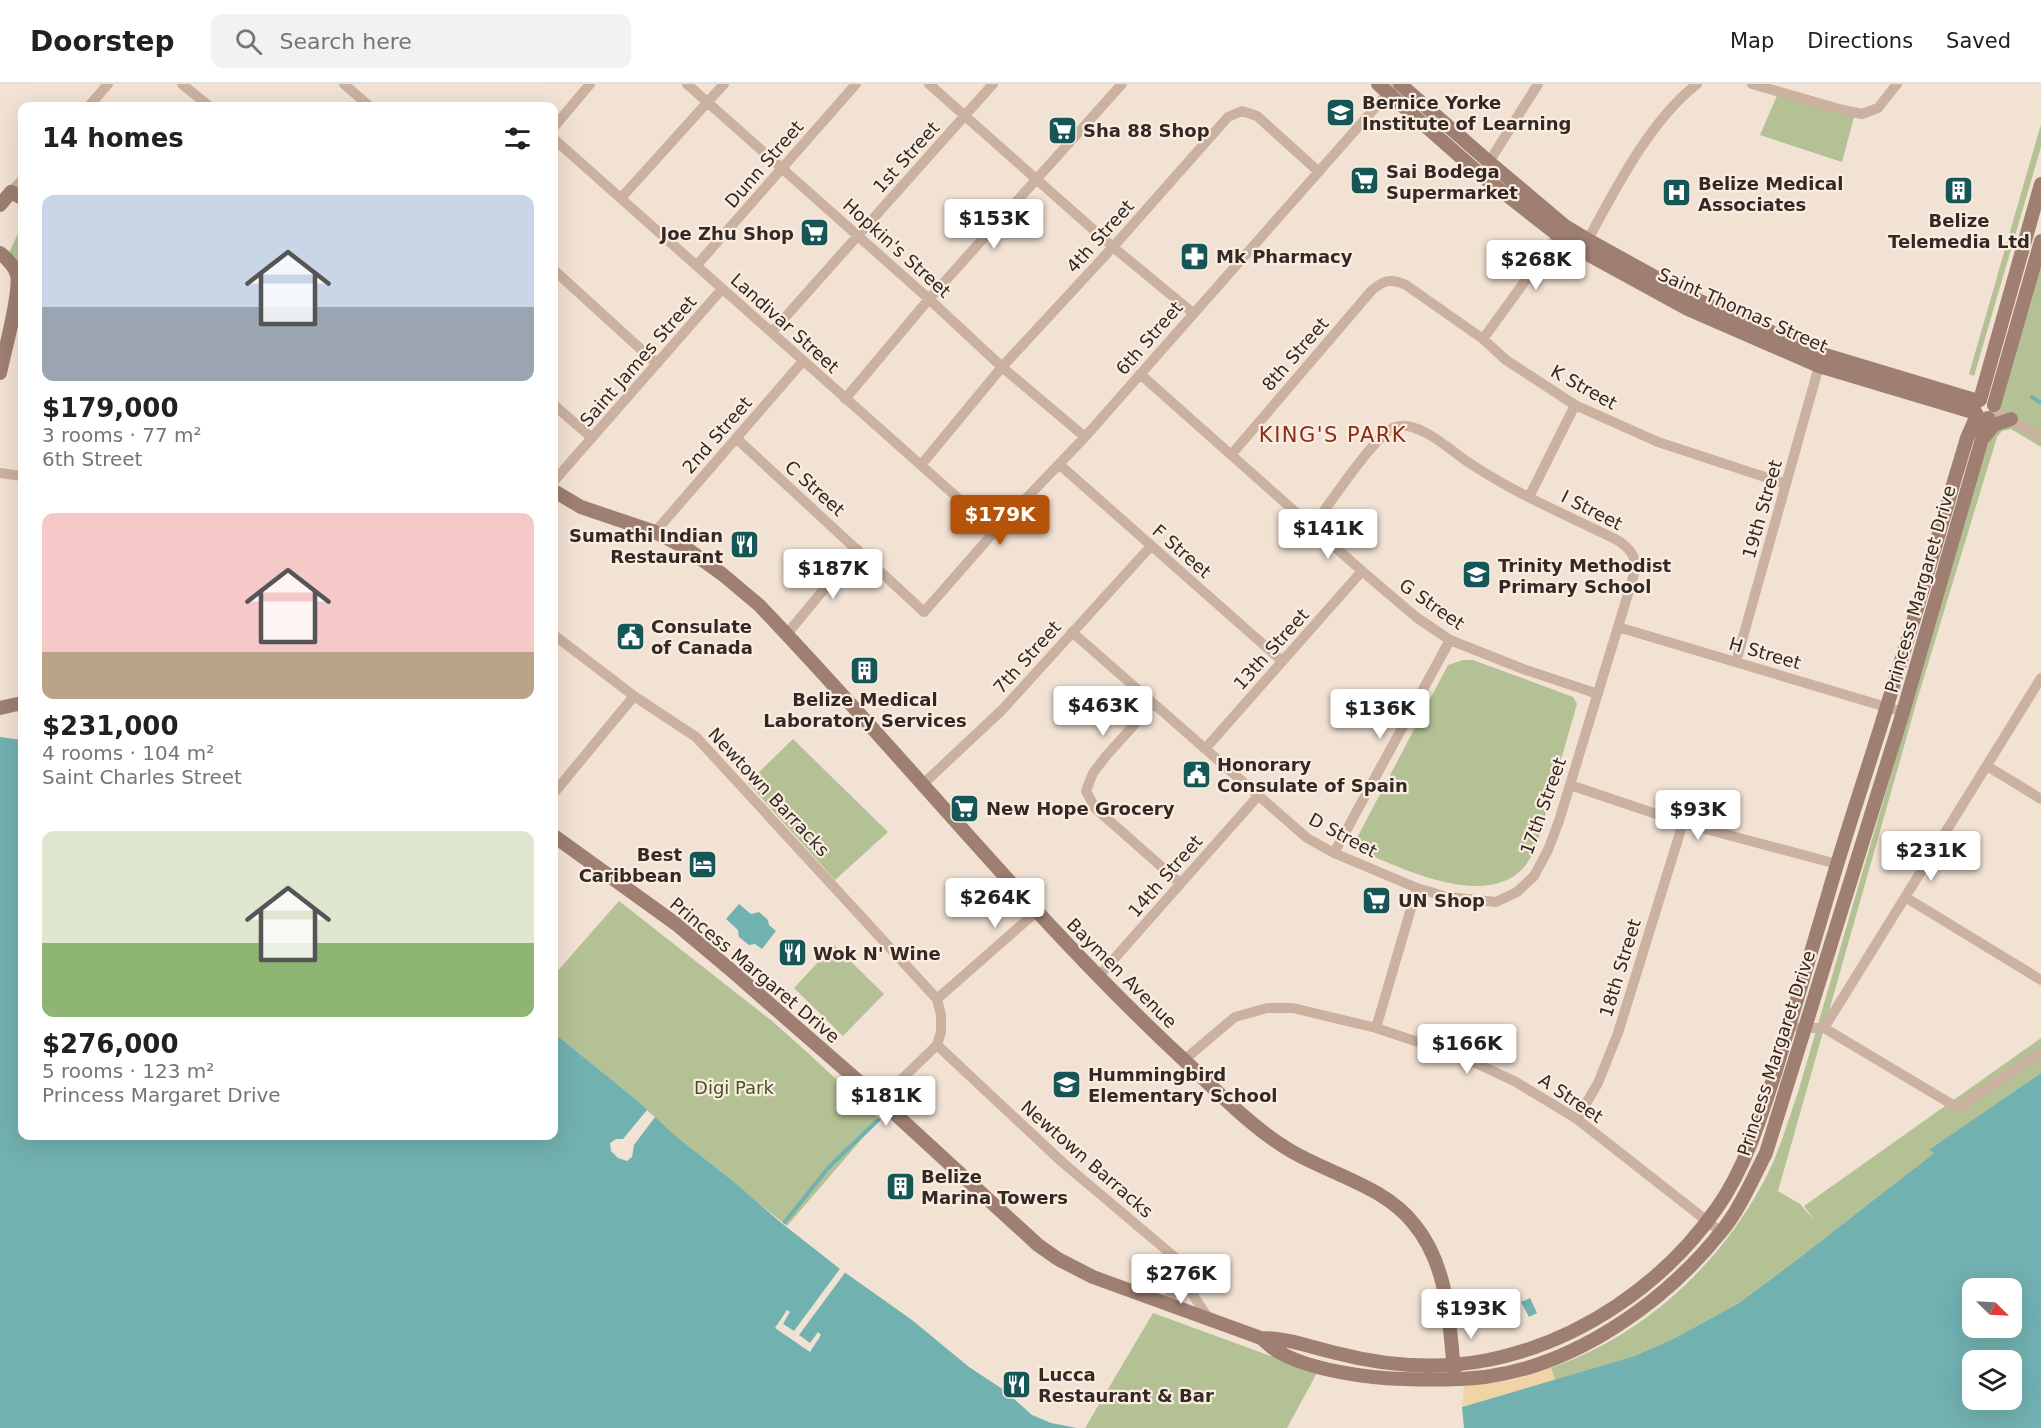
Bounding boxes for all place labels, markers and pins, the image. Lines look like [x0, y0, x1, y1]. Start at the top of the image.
place label: Bernice Yorke Institute of Learning [1362, 92, 1571, 134]
school or university icon: Bernice Yorke Institute of Learning [1325, 96, 1357, 128]
supermarket icon: Sha 88 Shop [1046, 114, 1078, 146]
place label: Sha 88 Shop [1083, 120, 1210, 141]
place label: Sai Bodega Supermarket [1386, 161, 1518, 203]
supermarket icon: Sai Bodega Supermarket [1349, 165, 1381, 197]
place label: Belize Medical Associates [1698, 173, 1843, 215]
building icon: Belize Telemedia Ltd [1943, 175, 1975, 207]
hospital icon: Belize Medical Associates [1661, 177, 1693, 209]
pin: $153K [952, 199, 1036, 250]
place label: Belize Telemedia Ltd [1888, 210, 2030, 252]
supermarket icon: Joe Zhu Shop [799, 217, 831, 249]
place label: Joe Zhu Shop [658, 223, 794, 244]
pharmacy icon: Mk Pharmacy [1179, 240, 1211, 272]
pin: $268K [1494, 240, 1578, 291]
place label: Mk Pharmacy [1216, 246, 1353, 267]
pin: $179K [958, 495, 1042, 546]
pin: $141K [1286, 509, 1370, 560]
place label: Sumathi Indian Restaurant [569, 525, 723, 567]
restaurant icon: Sumathi Indian Restaurant [728, 529, 760, 561]
pin: $187K [791, 549, 875, 600]
place label: Trinity Methodist Primary School [1498, 555, 1672, 597]
school or university icon: Trinity Methodist Primary School [1461, 559, 1493, 591]
place label: Consulate of Canada [651, 616, 753, 658]
public building icon: Consulate of Canada [614, 620, 646, 652]
building icon: Belize Medical Laboratory Services [849, 654, 881, 686]
pin: $463K [1061, 686, 1145, 737]
place label: Belize Medical Laboratory Services [763, 689, 967, 731]
pin: $136K [1338, 689, 1422, 740]
place label: Honorary Consulate of Spain [1217, 754, 1408, 796]
public building icon: Honorary Consulate of Spain [1180, 758, 1212, 790]
pin: $93K [1662, 790, 1734, 841]
supermarket icon: New Hope Grocery [949, 792, 981, 824]
place label: New Hope Grocery [986, 798, 1175, 819]
pin: $231K [1889, 831, 1973, 882]
place label: Best Caribbean [579, 844, 682, 886]
hotel icon: Best Caribbean [687, 848, 719, 880]
pin: $264K [953, 878, 1037, 929]
supermarket icon: UN Shop [1361, 884, 1393, 916]
place label: UN Shop [1398, 890, 1485, 911]
restaurant icon: Wok N' Wine [776, 937, 808, 969]
place label: Wok N' Wine [813, 943, 941, 964]
pin: $166K [1425, 1024, 1509, 1075]
place label: Hummingbird Elementary School [1088, 1064, 1277, 1106]
school or university icon: Hummingbird Elementary School [1051, 1068, 1083, 1100]
pin: $181K [844, 1076, 928, 1127]
place label: Belize Marina Towers [921, 1166, 1068, 1208]
building icon: Belize Marina Towers [884, 1170, 916, 1202]
pin: $276K [1139, 1254, 1223, 1305]
pin: $193K [1429, 1289, 1513, 1340]
place label: Lucca Restaurant & Bar [1038, 1364, 1214, 1406]
restaurant icon: Lucca Restaurant & Bar [1001, 1368, 1033, 1400]

